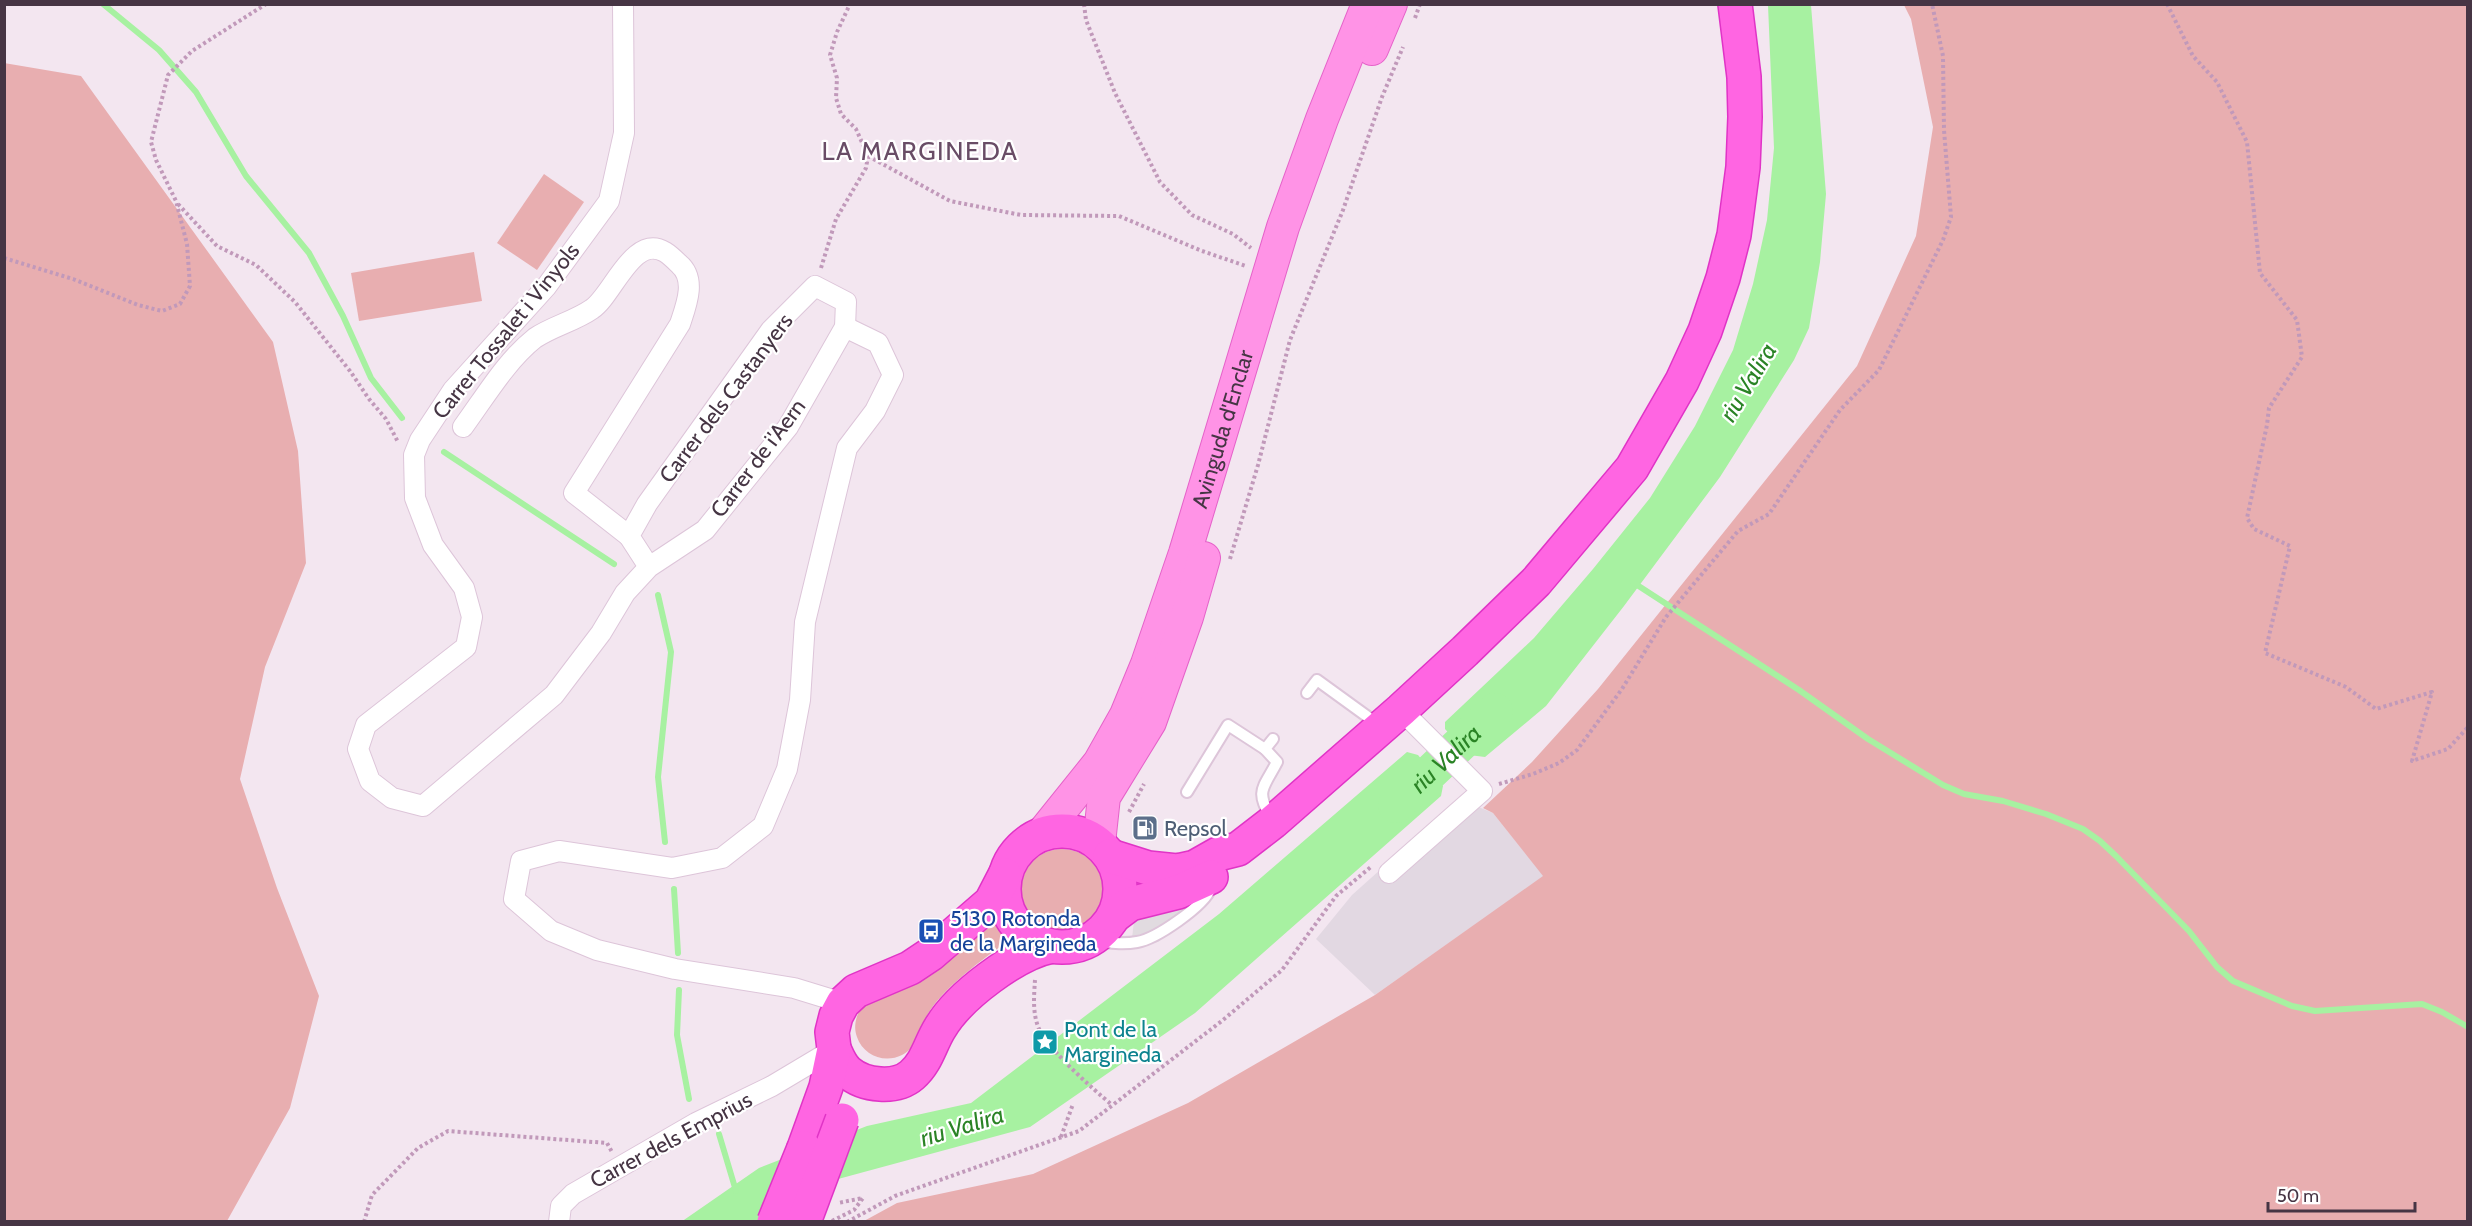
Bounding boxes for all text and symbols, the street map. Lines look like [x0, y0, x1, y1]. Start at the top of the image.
district label: LA MARGINEDA [821, 135, 1019, 167]
street label: Carrer Tossalet i Vinyols [427, 238, 585, 424]
street label: Carrer dels Castanyers [654, 308, 798, 488]
water label: riu Valira [1713, 338, 1783, 426]
street label: Avinguda d'Enclar [1186, 347, 1259, 511]
street label: Carrer de i'Aern [705, 393, 811, 523]
water label: riu Valira [1404, 718, 1487, 798]
fuel station icon: Repsol [1130, 813, 1160, 843]
place label: Repsol [1164, 815, 1228, 842]
place label: 5130 Rotonda de la Margineda [950, 905, 1097, 957]
bus stop icon: 5130 Rotonda de la Margineda [916, 916, 946, 946]
place label: Pont de la Margineda [1064, 1016, 1162, 1068]
place icon: Pont de la Margineda [1030, 1027, 1060, 1057]
street label: Carrer dels Emprius [585, 1086, 757, 1194]
water label: riu Valira [916, 1100, 1008, 1152]
scale bar [2268, 1175, 2415, 1213]
text: 50 m [2277, 1185, 2319, 1207]

